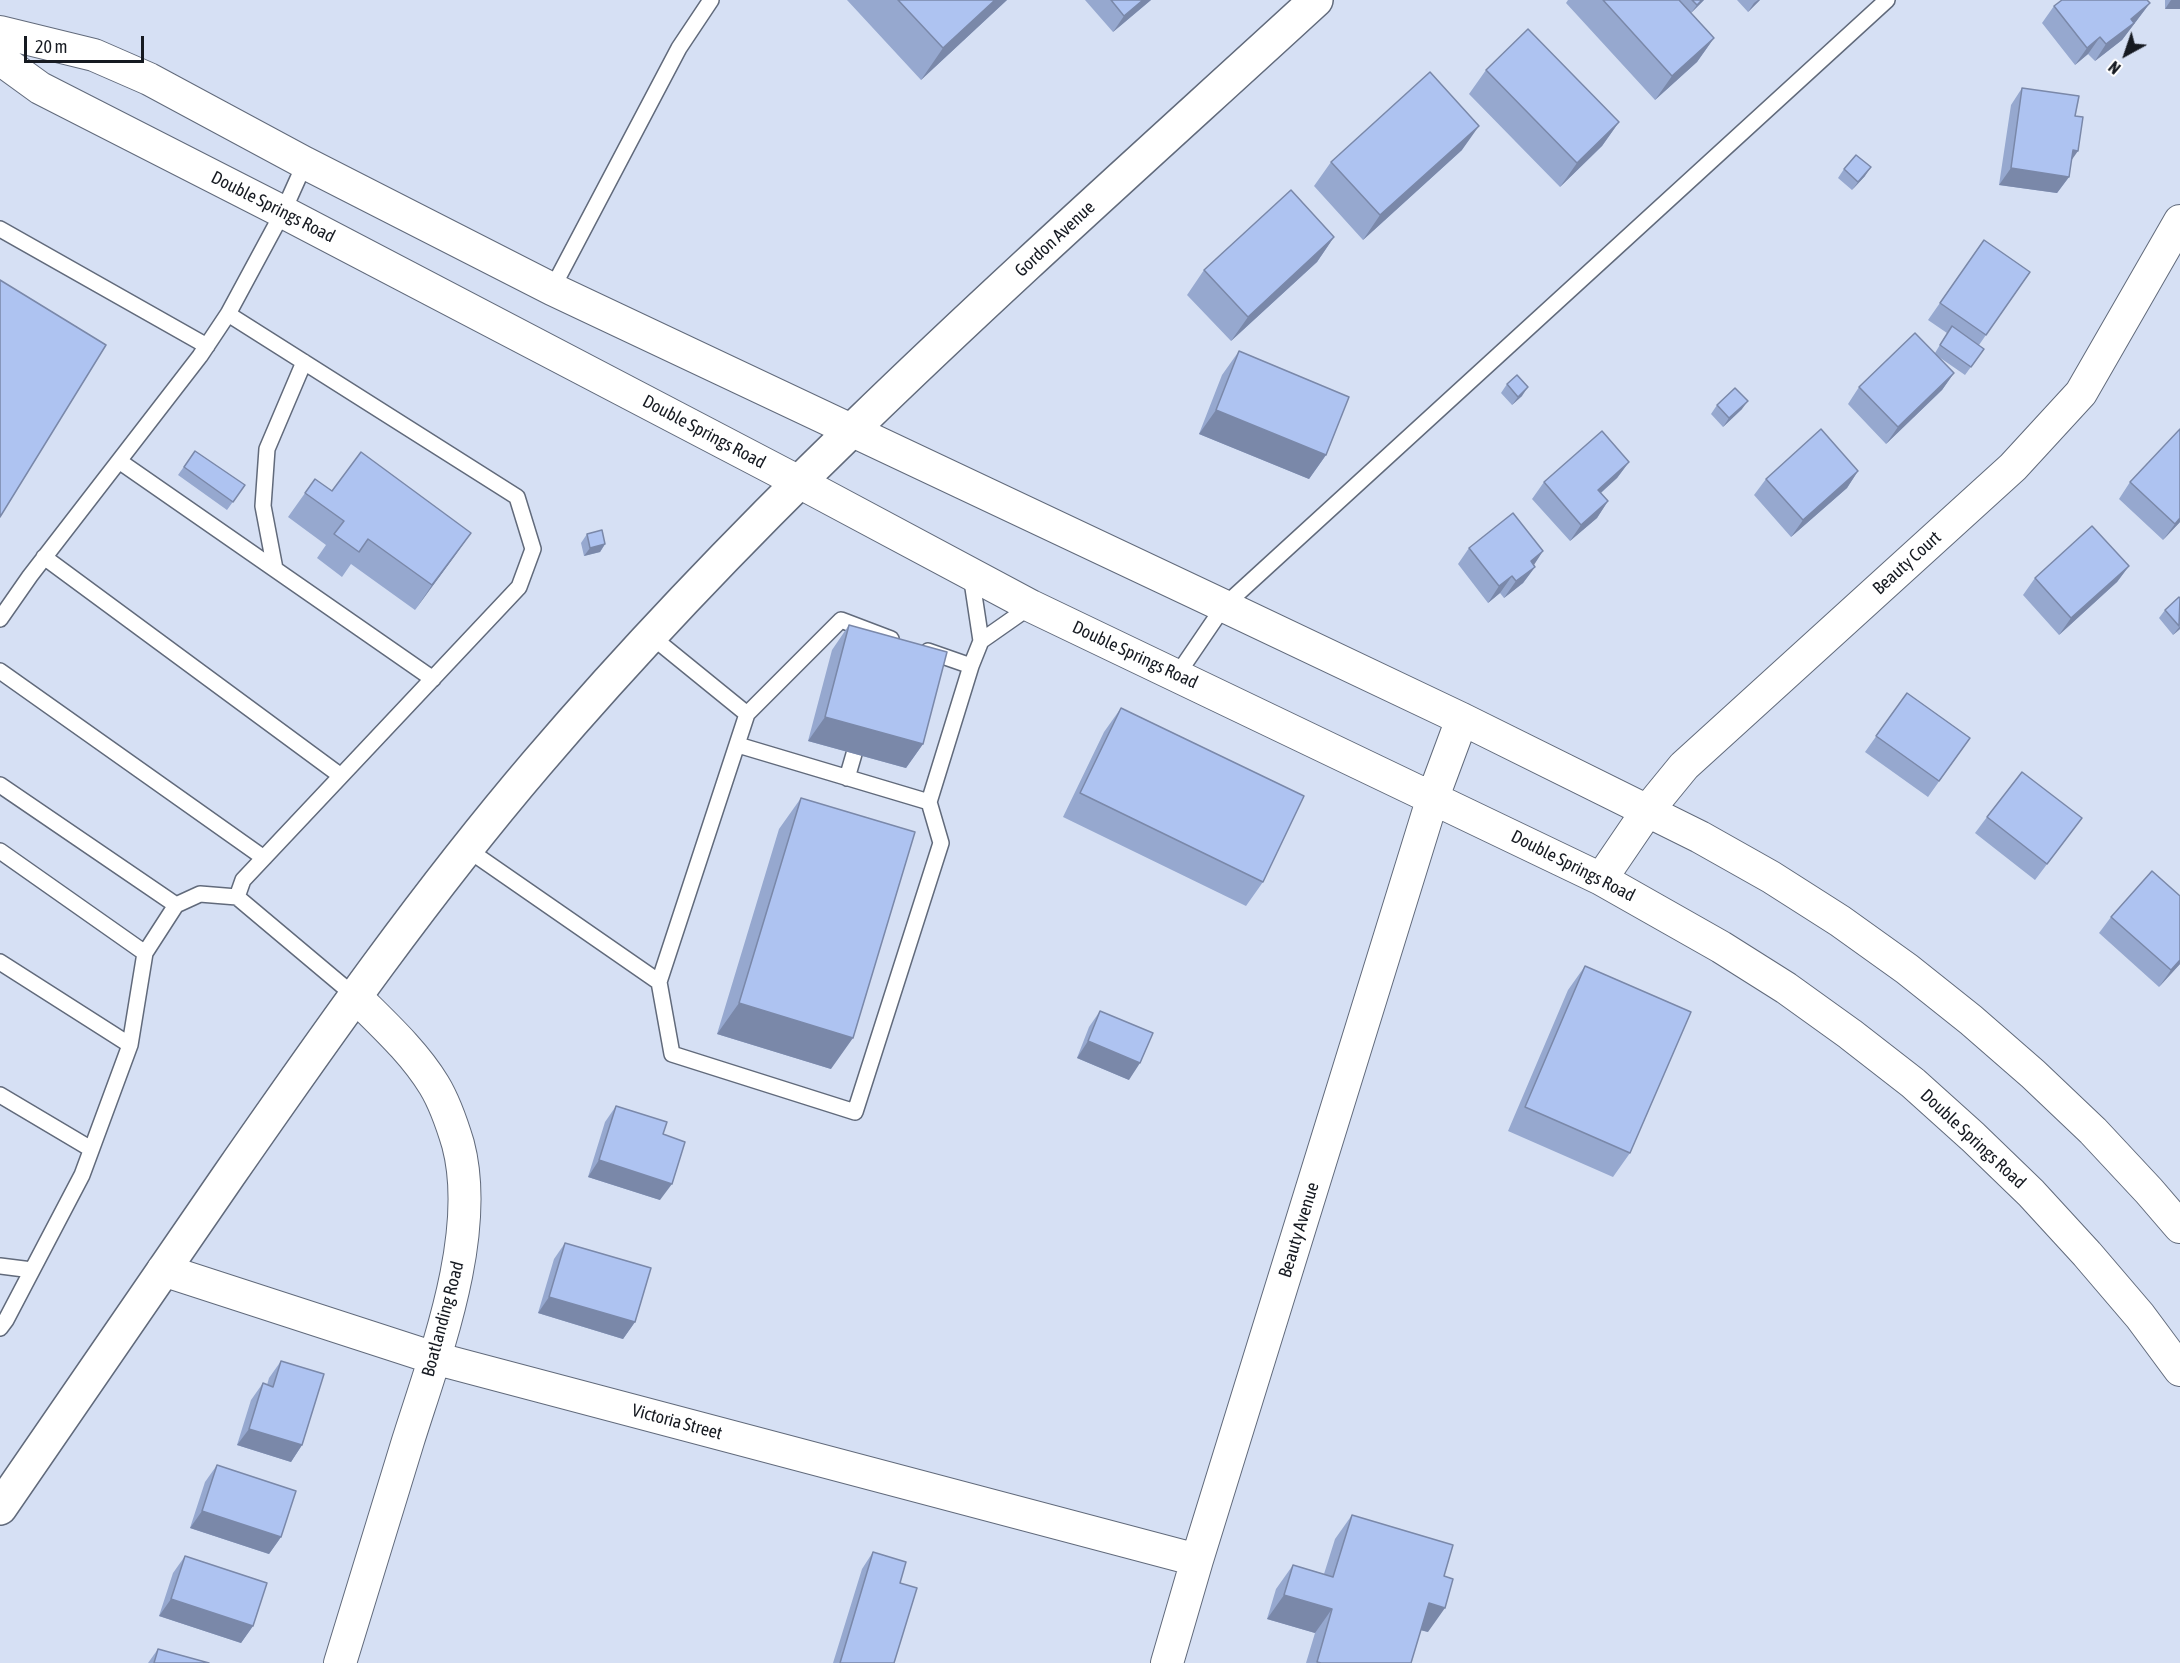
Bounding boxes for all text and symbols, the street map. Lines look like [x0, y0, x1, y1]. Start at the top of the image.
scale bar [27, 24, 147, 62]
north arrow [2096, 24, 2156, 84]
text: 20 m [35, 36, 67, 57]
text: N [2105, 58, 2124, 78]
street label: Double Springs Road [207, 166, 339, 248]
street label: Gordon Avenue [1011, 197, 1099, 281]
street label: Double Springs Road [639, 390, 769, 474]
street label: Beauty Court [1868, 527, 1946, 599]
street label: Double Springs Road [1069, 616, 1201, 694]
street label: Double Springs Road [1507, 825, 1639, 907]
street label: Double Springs Road [1916, 1085, 2030, 1193]
street label: Beauty Avenue [1274, 1180, 1324, 1280]
street label: Boatlanding Road [417, 1259, 469, 1379]
street label: Victoria Street [629, 1400, 725, 1444]

